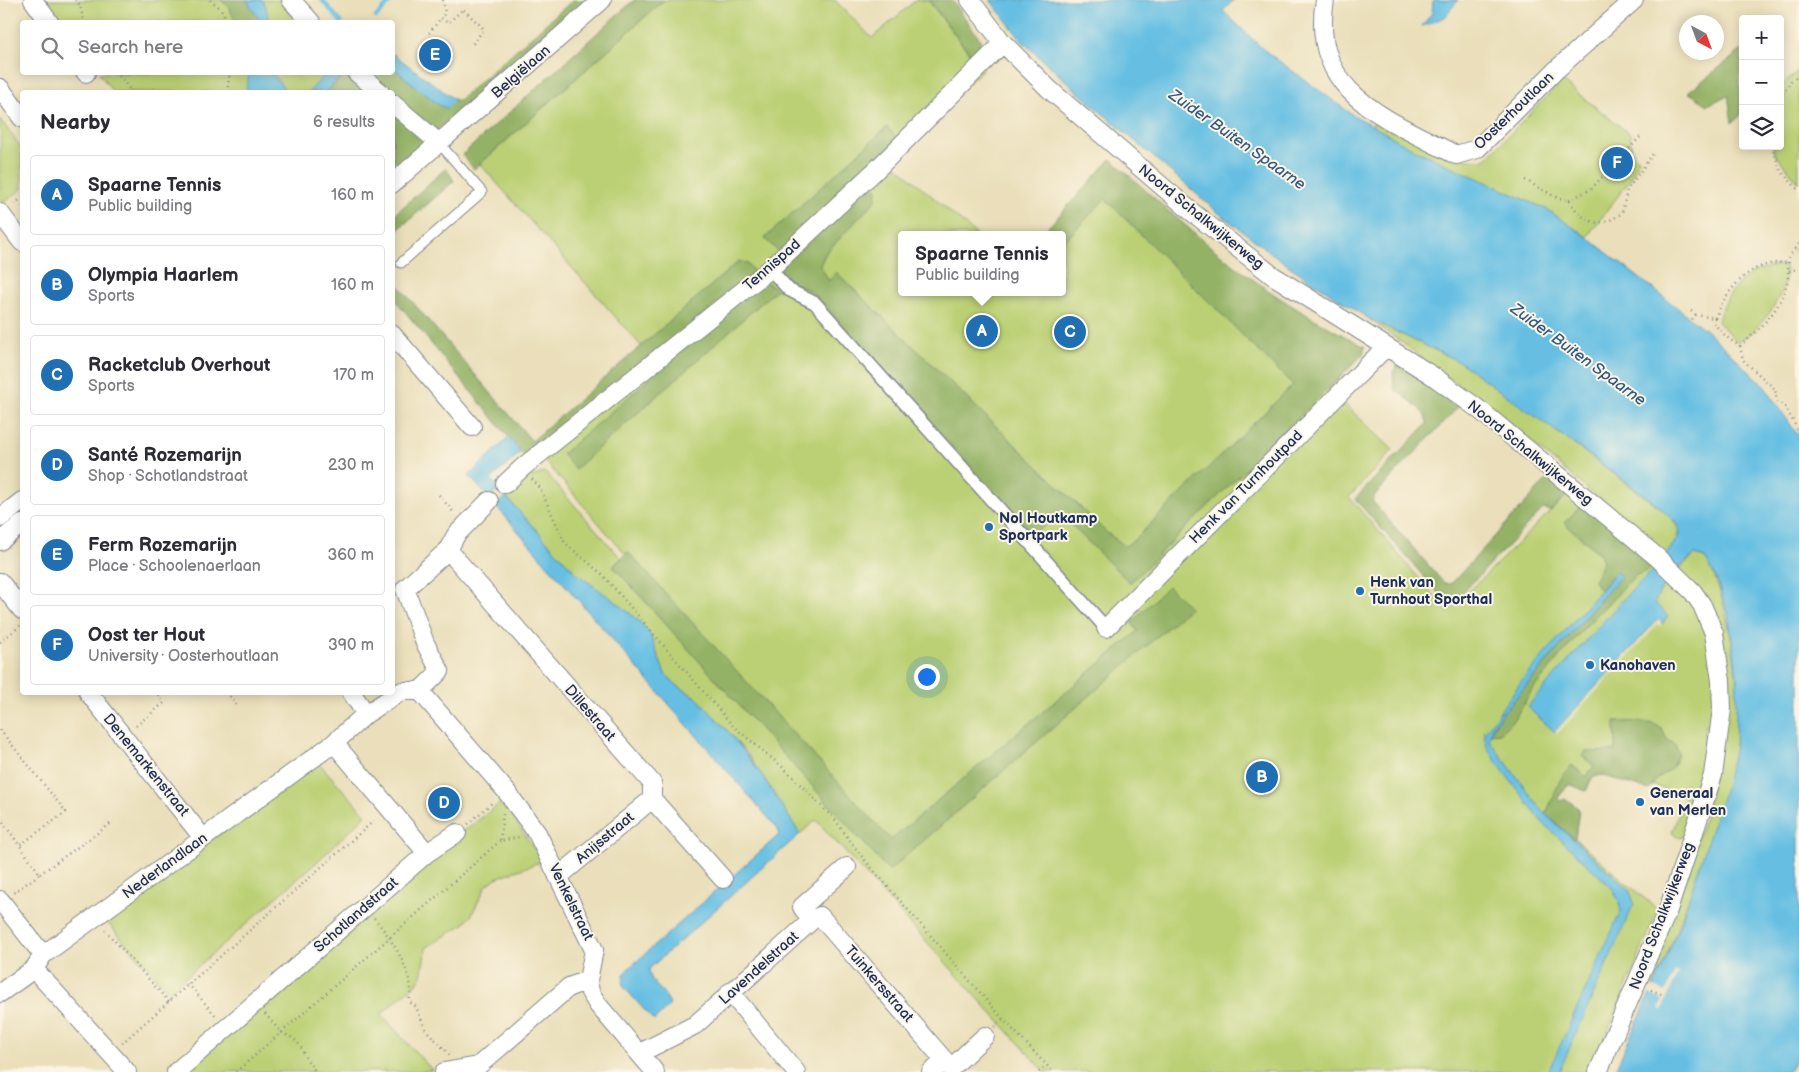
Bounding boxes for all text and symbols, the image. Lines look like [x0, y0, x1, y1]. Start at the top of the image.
north arrow [1679, 15, 1724, 60]
map controls [1739, 15, 1784, 150]
button: + [1739, 15, 1784, 60]
search box [20, 20, 395, 75]
icon: search [38, 34, 66, 62]
text: Search here [78, 36, 183, 59]
pin: E [419, 36, 451, 74]
street label: Belgiëlaan [487, 41, 555, 103]
button: − [1739, 60, 1784, 105]
street label: Oosterhoutlaan [1470, 68, 1558, 154]
water label: Zuider Buiten Spaarne [1164, 85, 1309, 194]
button: layers [1739, 105, 1784, 150]
text: Nearby [40, 110, 110, 135]
text: 6 results [313, 113, 375, 132]
pin: F [1601, 144, 1633, 182]
street label: Noord Schalkwijkerweg [1134, 160, 1268, 274]
text: Spaarne Tennis [88, 174, 221, 197]
text: A [52, 186, 62, 205]
text: 160 m [331, 186, 374, 205]
text: Public building [88, 197, 192, 216]
popup [898, 231, 1066, 296]
street label: Tennispad [739, 235, 805, 295]
text: Spaarne Tennis [915, 243, 1049, 266]
text: Olympia Haarlem [88, 264, 239, 287]
text: Public building [915, 266, 1020, 285]
text: B [51, 276, 63, 295]
text: 160 m [331, 276, 374, 295]
text: Sports [88, 287, 135, 306]
water label: Zuider Buiten Spaarne [1506, 299, 1649, 410]
pin: A [966, 312, 998, 350]
pin: C [1054, 313, 1086, 351]
text: Racketclub Overhout [88, 354, 270, 377]
text: C [51, 366, 63, 385]
text: 170 m [333, 366, 374, 385]
text: Sports [88, 377, 135, 396]
street label: Noord Schalkwijkerweg [1463, 396, 1597, 510]
street label: Henk van Turnhoutpad [1185, 426, 1307, 548]
text: Santé Rozemarijn [88, 444, 242, 467]
text: D [51, 456, 63, 475]
text: 230 m [328, 456, 374, 475]
text: Shop · Schotlandstraat [88, 467, 248, 486]
place label: Nol Houtkamp Sportpark [999, 509, 1098, 545]
marker: Nol Houtkamp Sportpark [983, 521, 995, 533]
text: Ferm Rozemarijn [88, 534, 237, 557]
text: E [52, 546, 62, 565]
text: 360 m [327, 546, 374, 565]
text: Place · Schoolenaerlaan [88, 557, 261, 576]
place label: Henk van Turnhout Sporthal [1370, 573, 1492, 609]
marker: Henk van Turnhout Sporthal [1354, 585, 1366, 597]
text: Oost ter Hout [88, 624, 205, 647]
text: F [52, 636, 62, 655]
text: 390 m [328, 636, 374, 655]
text: University · Oosterhoutlaan [88, 647, 279, 666]
place label: Kanohaven [1600, 656, 1676, 675]
marker: Kanohaven [1584, 659, 1596, 671]
your location [914, 664, 940, 690]
street label: Dillestraat [560, 681, 620, 745]
street label: Denemarkenstraat [99, 710, 193, 820]
pin: B [1246, 758, 1278, 796]
pin: D [428, 784, 460, 822]
place label: Generaal van Merlen [1649, 784, 1726, 820]
marker: Generaal van Merlen [1634, 796, 1646, 808]
street label: Anijsstraat [572, 808, 639, 868]
street label: Nederlandlaan [119, 829, 211, 903]
street label: Noord Schalkwijkerweg [1625, 840, 1699, 992]
street label: Venkelstraat [544, 860, 598, 944]
street label: Schotlandstraat [310, 873, 402, 957]
street label: Lavendelstraat [715, 927, 803, 1009]
street label: Tuinkersstraat [840, 942, 918, 1027]

